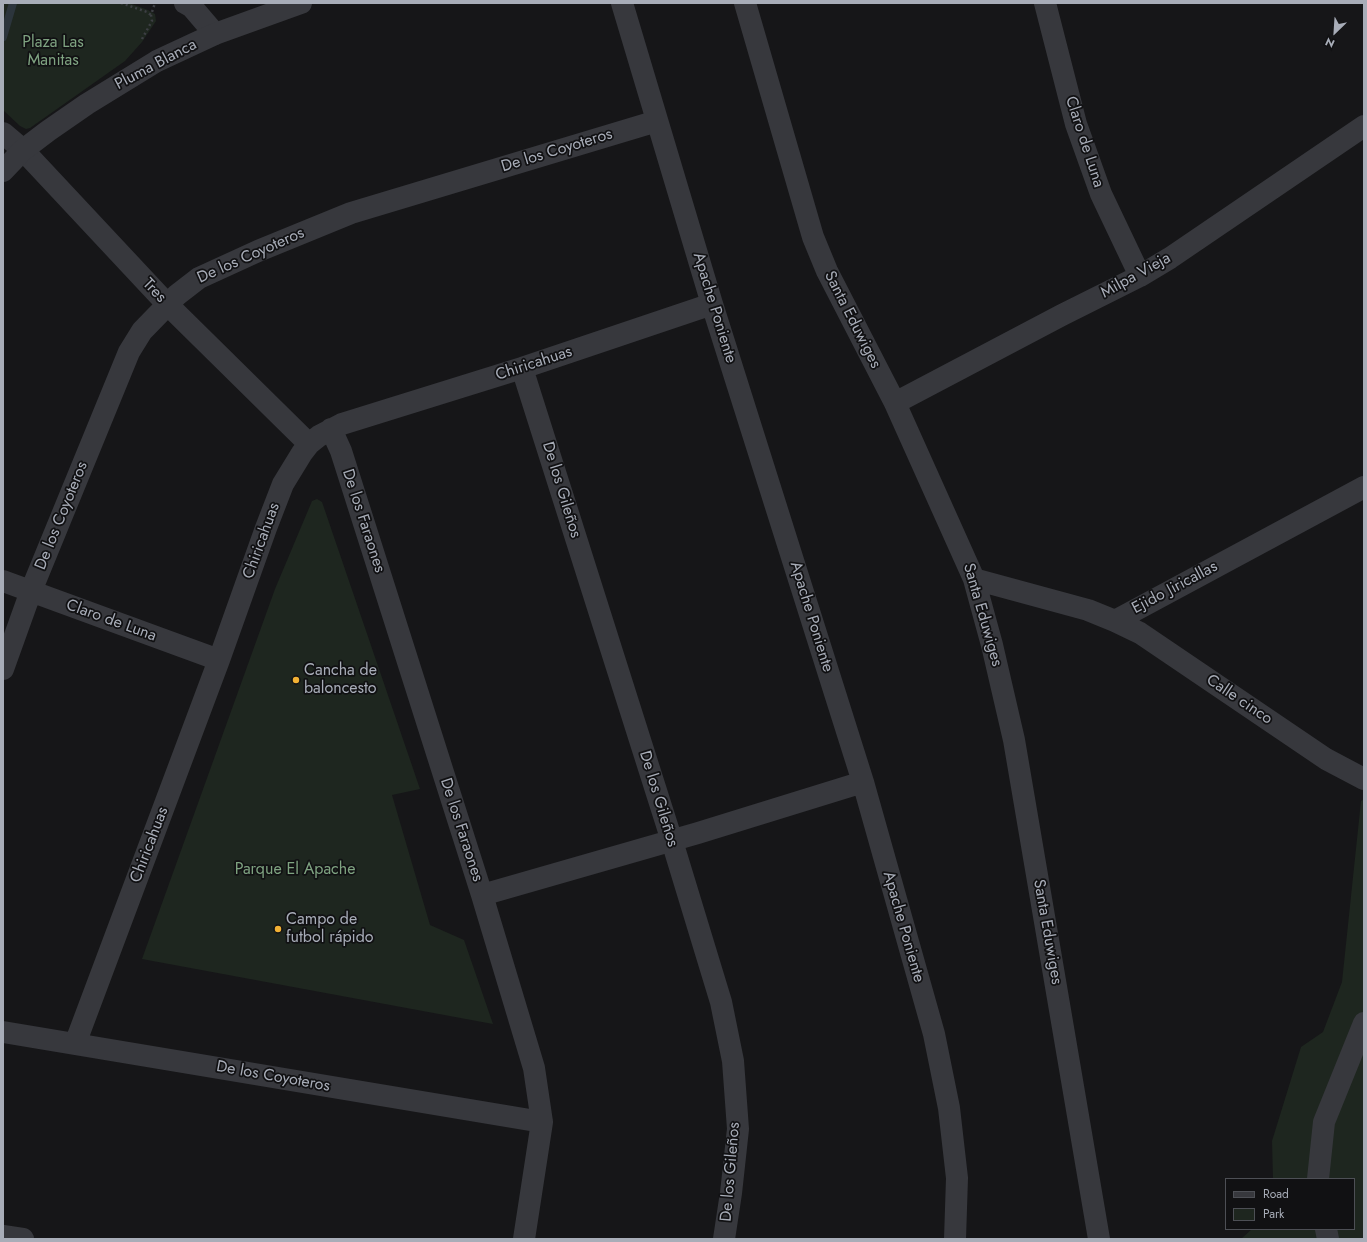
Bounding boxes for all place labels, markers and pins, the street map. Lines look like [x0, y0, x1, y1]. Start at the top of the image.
place label: Cancha de baloncesto [304, 661, 377, 699]
marker: Cancha de baloncesto [291, 675, 301, 685]
place label: Campo de futbol rápido [286, 910, 374, 948]
marker: Campo de futbol rápido [273, 924, 283, 934]

